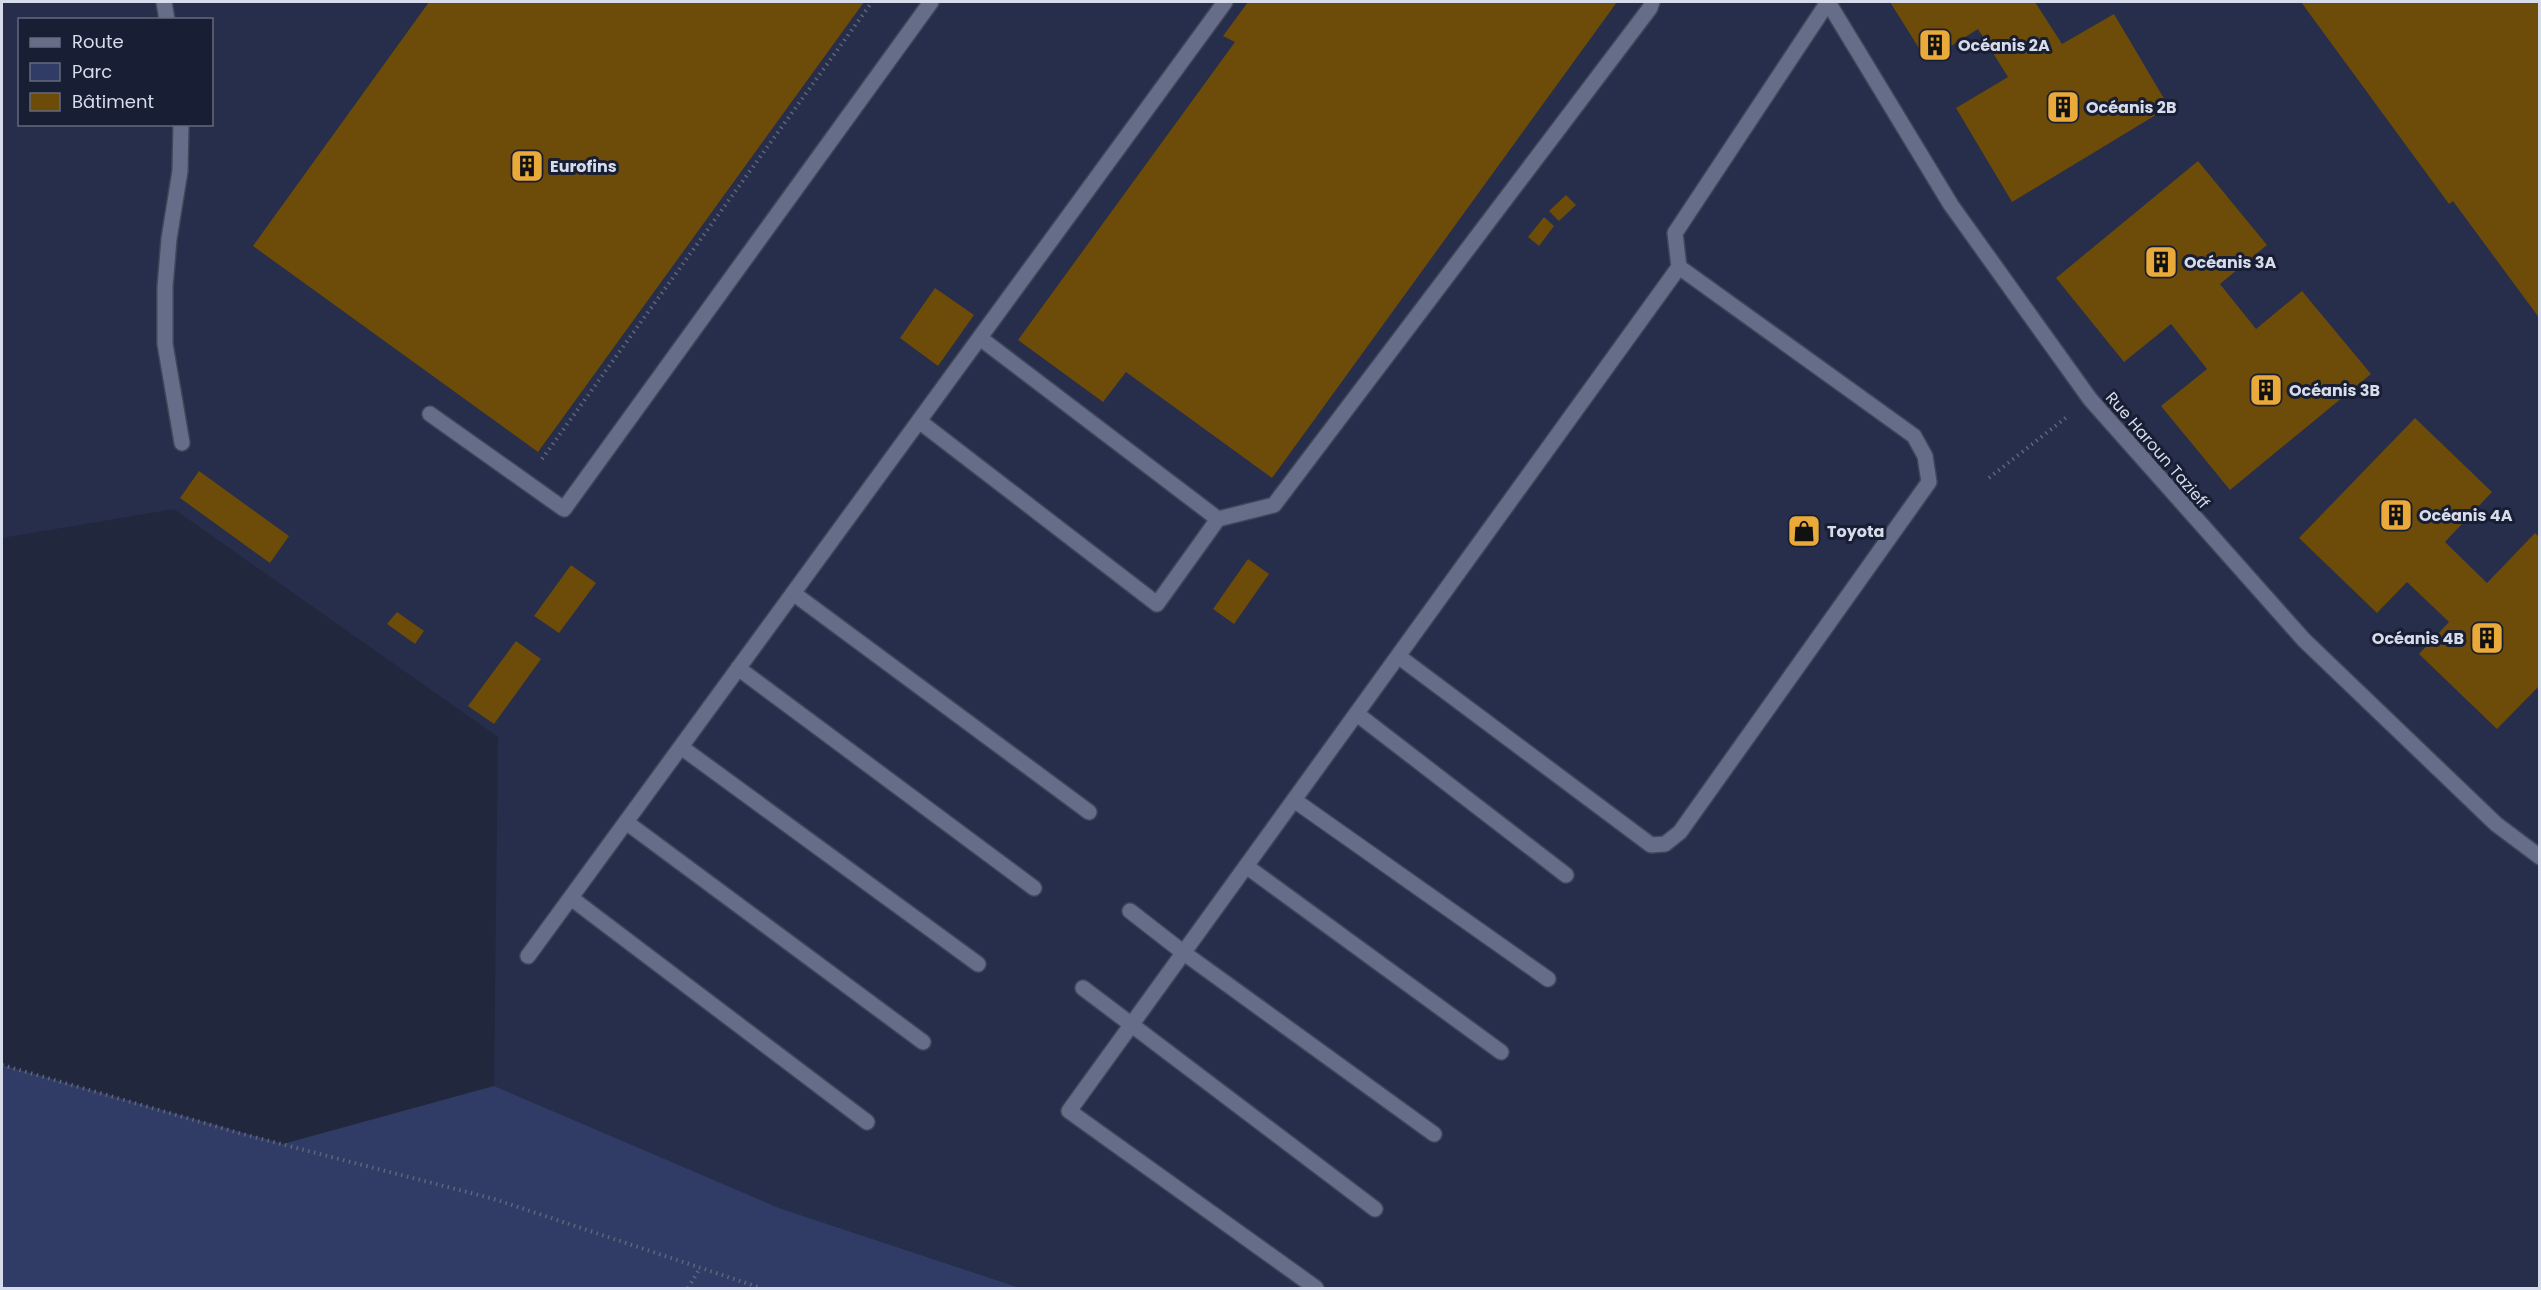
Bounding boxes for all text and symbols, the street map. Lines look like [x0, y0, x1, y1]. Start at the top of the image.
legend [18, 18, 213, 126]
building icon: Océanis 2A [1917, 27, 1953, 63]
text: Route [72, 29, 124, 54]
place label: Océanis 2A [1958, 34, 2050, 57]
text: Parc [72, 59, 112, 84]
text: Bâtiment [72, 89, 154, 114]
building icon: Océanis 2B [2045, 89, 2081, 125]
place label: Océanis 2B [2086, 96, 2176, 119]
building icon: Eurofins [509, 148, 545, 184]
place label: Eurofins [550, 155, 617, 178]
building icon: Océanis 3A [2143, 244, 2179, 280]
place label: Océanis 3A [2184, 251, 2276, 274]
building icon: Océanis 3B [2248, 372, 2284, 408]
place label: Océanis 3B [2289, 379, 2380, 402]
street label: Rue Haroun Tazieff [2100, 387, 2215, 514]
building icon: Océanis 4A [2378, 497, 2414, 533]
place label: Océanis 4A [2419, 504, 2513, 527]
shop icon: Toyota [1786, 513, 1822, 549]
place label: Toyota [1827, 520, 1884, 543]
building icon: Océanis 4B [2469, 620, 2505, 656]
place label: Océanis 4B [2372, 627, 2464, 650]

